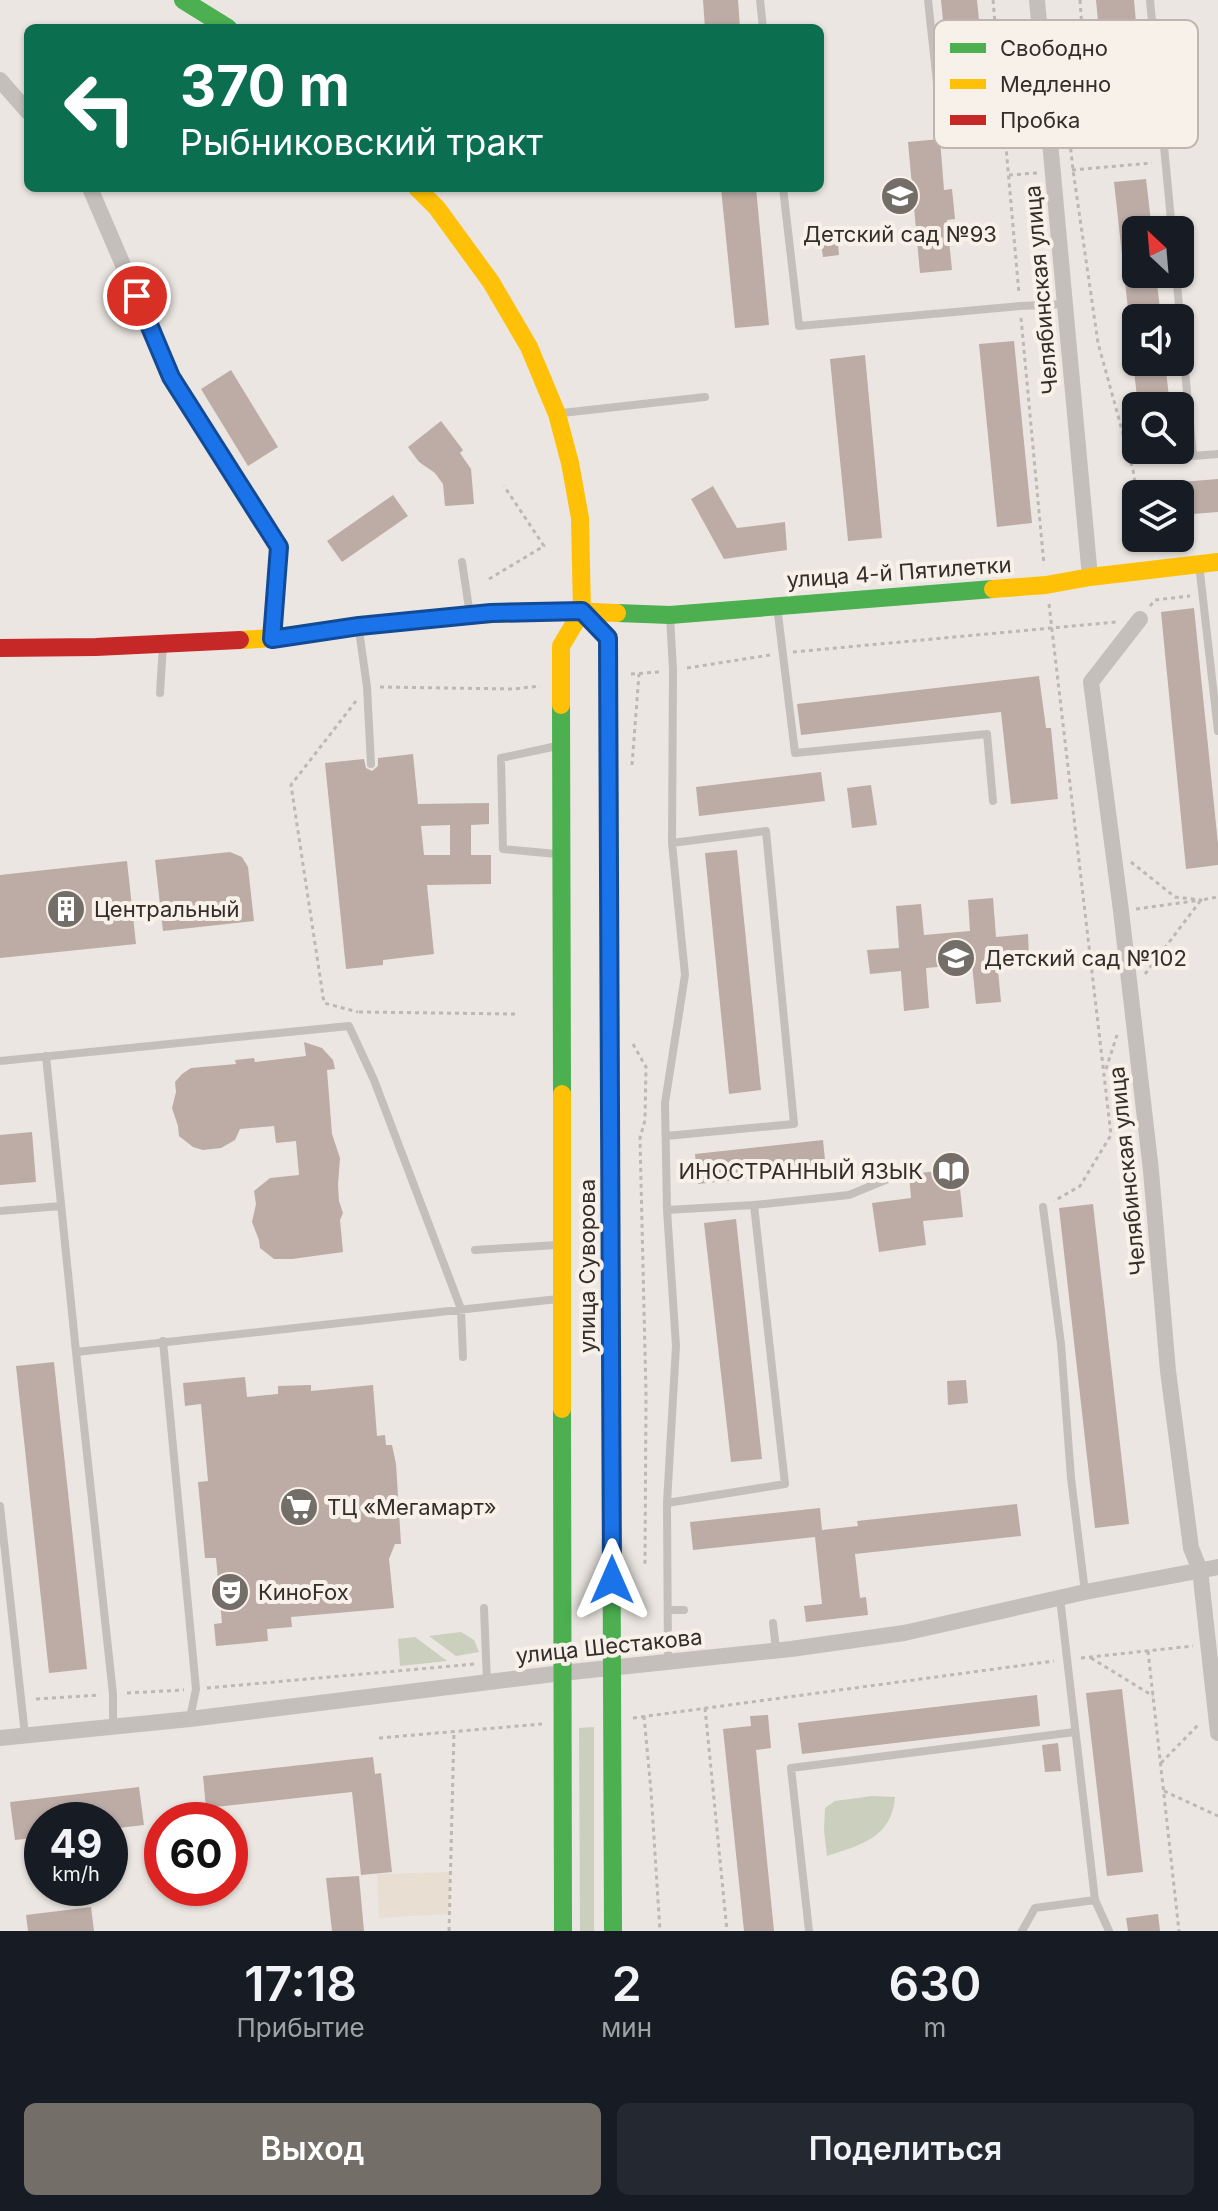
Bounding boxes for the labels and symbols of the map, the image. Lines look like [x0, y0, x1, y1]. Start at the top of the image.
legend [934, 20, 1198, 148]
text: Свободно [1000, 35, 1108, 61]
text: Медленно [1000, 71, 1111, 97]
text: Пробка [1000, 107, 1080, 133]
school or university icon: Детский сад №93 [879, 175, 921, 217]
street label: Челябинская улица [1019, 184, 1063, 396]
north arrow [1122, 216, 1194, 288]
place label: Детский сад №93 [803, 221, 997, 247]
pin [103, 262, 171, 330]
street label: улица 4-й Пятилетки [786, 551, 1012, 593]
building icon: Центральный [45, 888, 87, 930]
place label: Центральный [94, 896, 239, 922]
school or university icon: Детский сад №102 [935, 937, 977, 979]
place label: Детский сад №102 [984, 945, 1187, 971]
street label: Челябинская улица [1103, 1065, 1151, 1277]
library icon: ИНОСТРАННЫЙ ЯЗЫК [930, 1150, 972, 1192]
place label: ИНОСТРАННЫЙ ЯЗЫК [679, 1158, 923, 1184]
street label: улица Суворова [574, 1179, 600, 1353]
supermarket icon: ТЦ «Мегамарт» [278, 1486, 320, 1528]
place label: ТЦ «Мегамарт» [327, 1494, 497, 1520]
position arrow [570, 1538, 654, 1622]
theatre icon: КиноFox [209, 1571, 251, 1613]
place label: КиноFox [258, 1579, 349, 1605]
street label: улица Шестакова [515, 1623, 703, 1669]
speed limit sign: 60 [144, 1802, 248, 1906]

